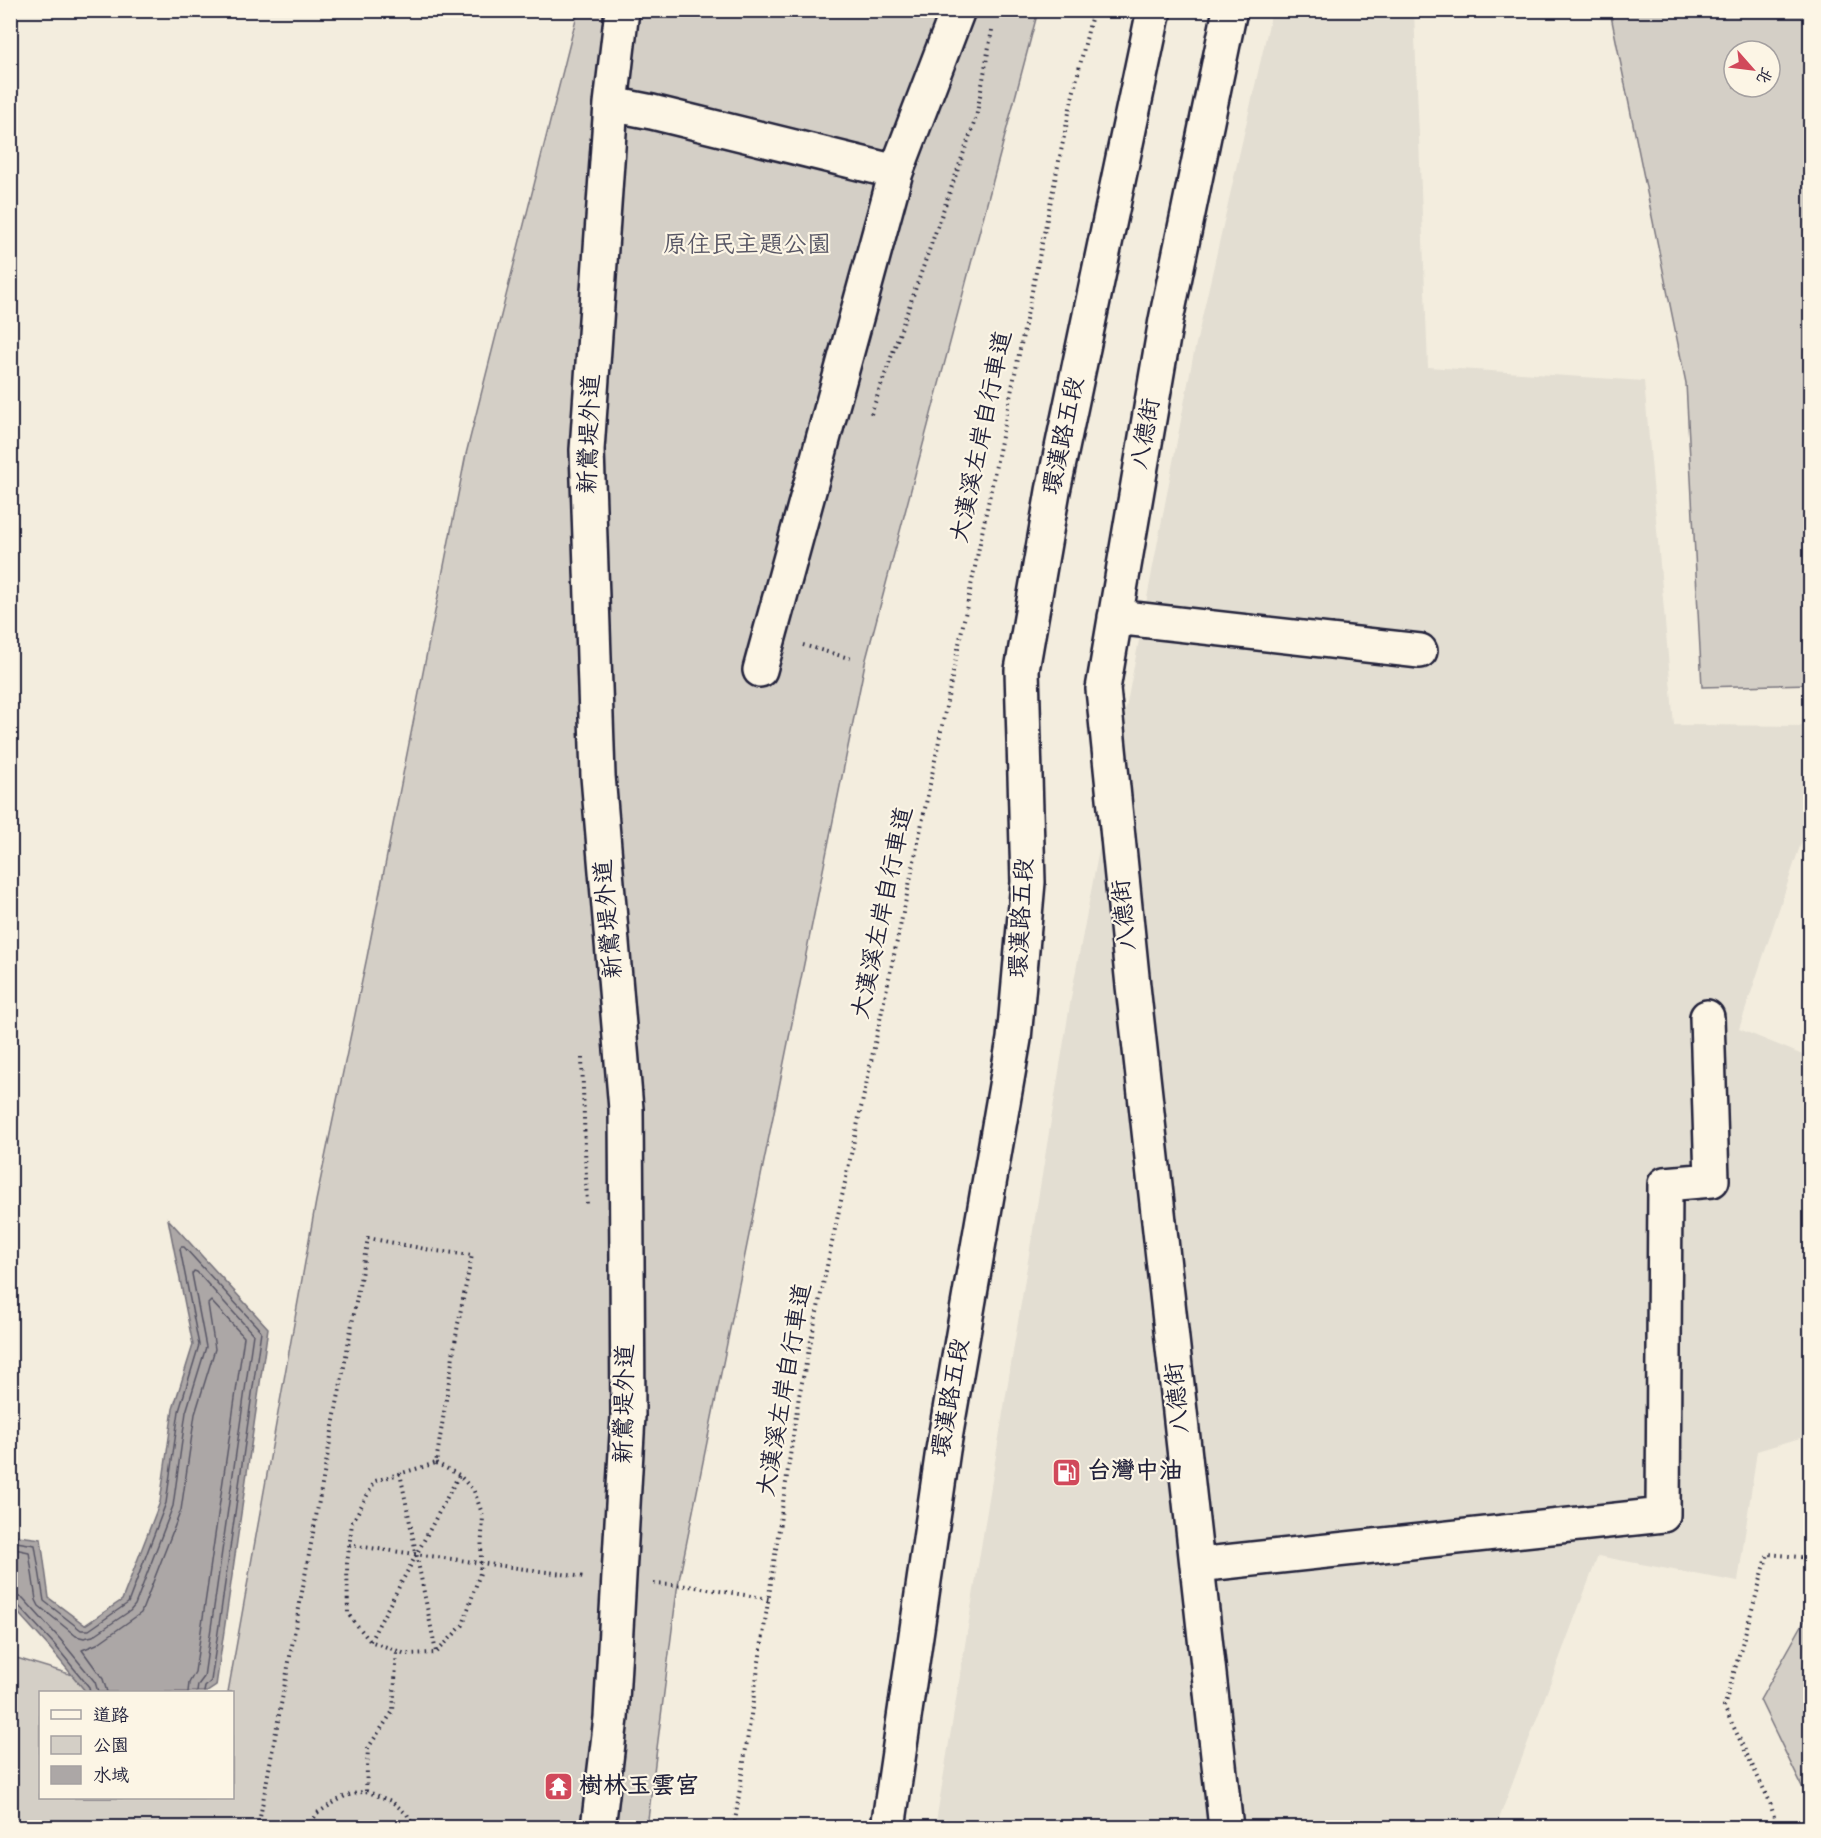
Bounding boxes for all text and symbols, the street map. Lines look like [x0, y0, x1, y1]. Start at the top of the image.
north arrow [1722, 39, 1782, 99]
text: 北 [1749, 62, 1778, 88]
park label: 原住民主題公園 [663, 229, 831, 264]
street label: 大漢溪左岸自行車道 [943, 328, 1023, 546]
street label: 新鶯堤外道 [571, 373, 611, 495]
street label: 環漢路五段 [1035, 374, 1095, 498]
street label: 八德街 [1124, 396, 1170, 472]
street label: 大漢溪左岸自行車道 [844, 804, 924, 1022]
street label: 環漢路五段 [1002, 857, 1044, 979]
street label: 新鶯堤外道 [587, 858, 633, 980]
street label: 八德街 [1105, 877, 1147, 953]
street label: 大漢溪左岸自行車道 [750, 1281, 822, 1499]
street label: 環漢路五段 [924, 1336, 980, 1460]
street label: 新鶯堤外道 [607, 1344, 645, 1464]
street label: 八德街 [1158, 1360, 1200, 1436]
place label: 台灣中油 [1087, 1455, 1183, 1490]
fuel station icon: 台灣中油 [1050, 1456, 1082, 1488]
legend [39, 1691, 234, 1799]
text: 道路 [93, 1704, 129, 1730]
text: 公園 [93, 1734, 129, 1760]
text: 水域 [93, 1764, 129, 1790]
place label: 樹林玉雲宮 [579, 1770, 699, 1805]
temple icon: 樹林玉雲宮 [542, 1771, 574, 1803]

